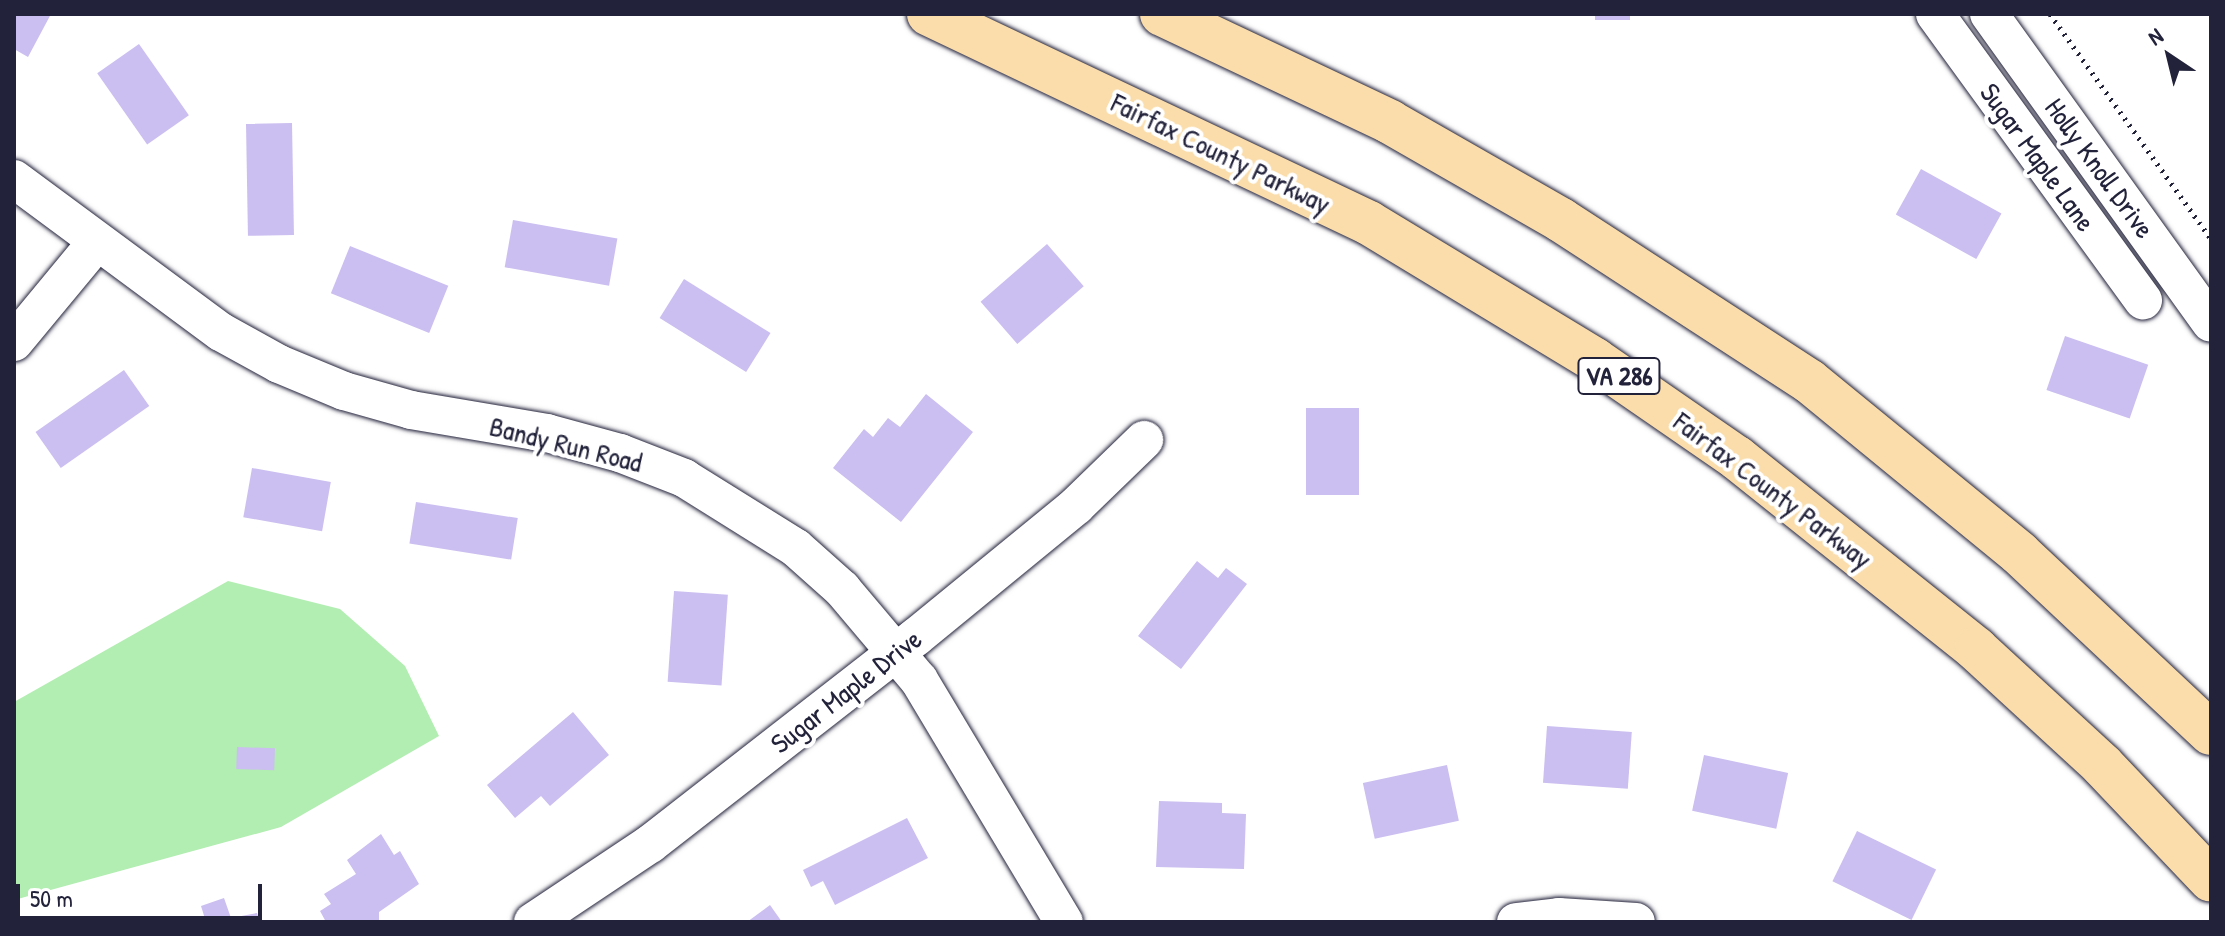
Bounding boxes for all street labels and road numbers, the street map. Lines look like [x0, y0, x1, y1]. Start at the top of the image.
street label: Sugar Maple Lane [1973, 77, 2103, 237]
street label: Fairfax County Parkway [1106, 85, 1336, 221]
street label: Holly Knoll Drive [2038, 92, 2162, 244]
road number: VA 286 [1577, 354, 1661, 398]
street label: Fairfax County Parkway [1667, 404, 1879, 576]
street label: Bandy Run Road [486, 409, 646, 479]
street label: Sugar Maple Drive [764, 622, 928, 760]

